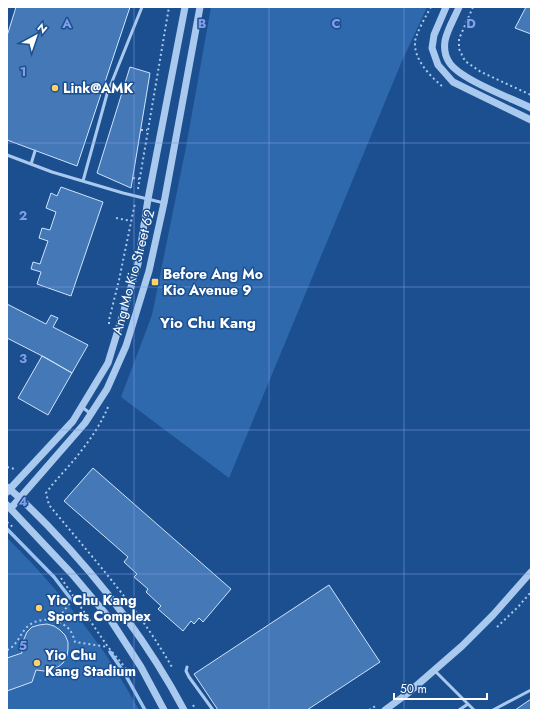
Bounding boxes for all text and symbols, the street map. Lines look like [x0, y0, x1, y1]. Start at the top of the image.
text: A [61, 14, 72, 33]
text: B [198, 14, 207, 33]
text: C [331, 14, 341, 33]
text: D [466, 14, 476, 33]
north arrow [16, 16, 56, 56]
text: N [34, 19, 51, 37]
text: 1 [20, 62, 26, 81]
place label: Link@AMK [63, 78, 134, 98]
marker: Link@AMK [50, 83, 60, 93]
text: 2 [19, 206, 27, 225]
street label: Ang Mo Kio Street 62 [107, 207, 159, 337]
place label: Before Ang Mo Kio Avenue 9 [163, 264, 263, 300]
marker: Before Ang Mo Kio Avenue 9 [150, 277, 160, 287]
district label: Yio Chu Kang [159, 312, 256, 334]
text: 3 [19, 349, 27, 368]
text: 4 [18, 492, 28, 511]
place label: Yio Chu Kang Sports Complex [46, 590, 151, 626]
marker: Yio Chu Kang Sports Complex [34, 603, 44, 613]
text: 5 [19, 636, 27, 655]
place label: Yio Chu Kang Stadium [44, 645, 136, 681]
marker: Yio Chu Kang Stadium [32, 658, 42, 668]
scale bar [394, 675, 487, 701]
text: 50 m [400, 680, 427, 698]

